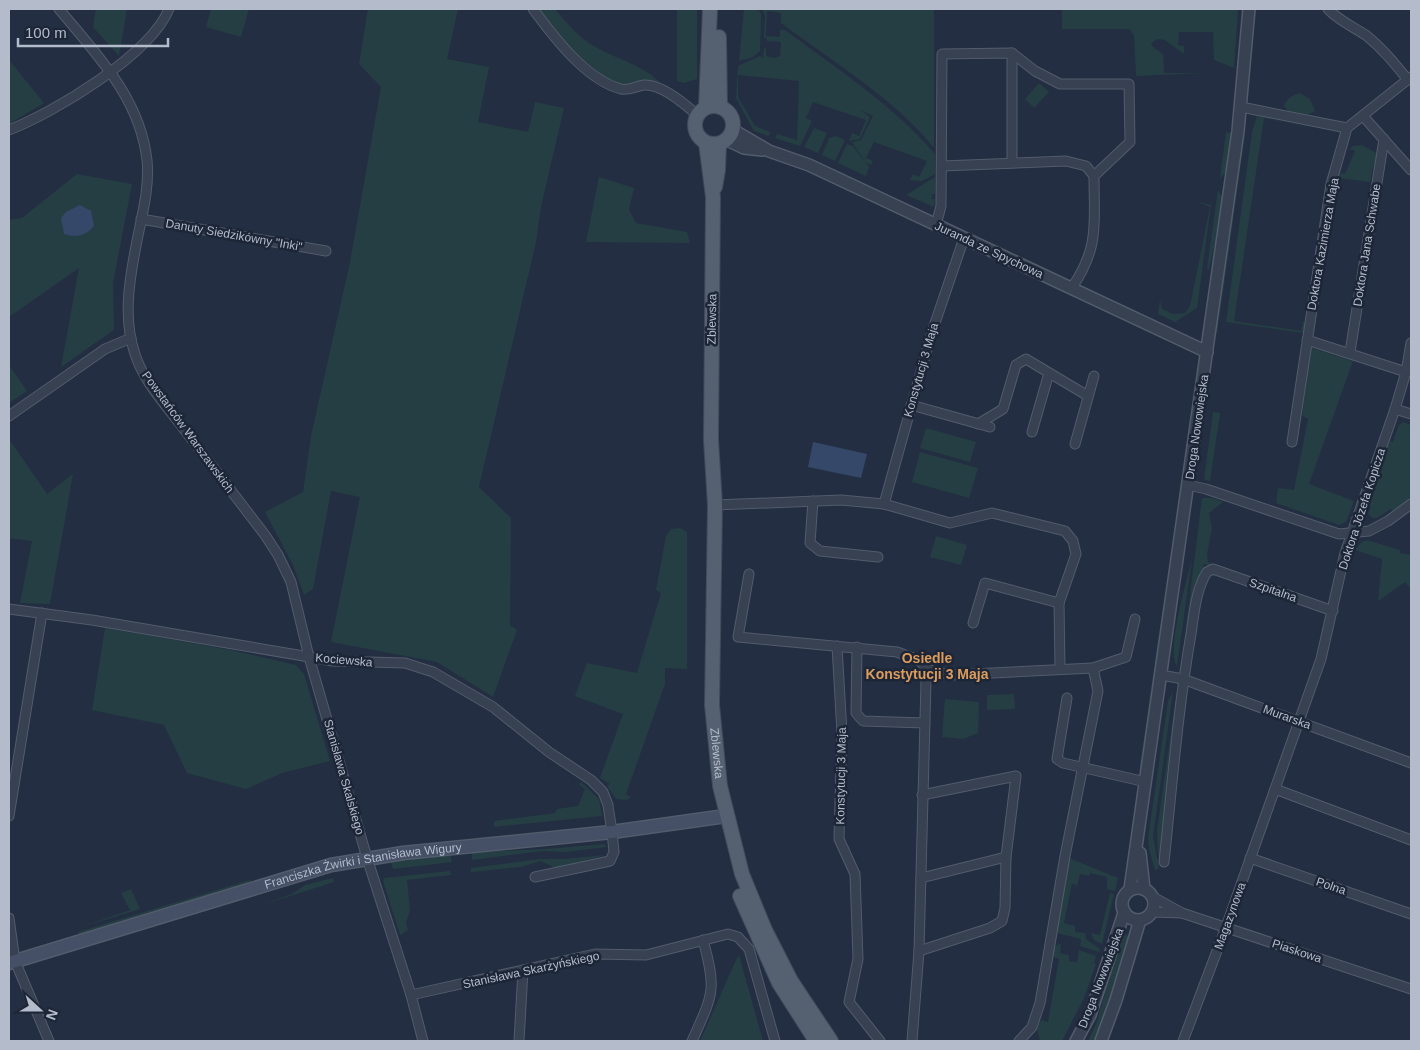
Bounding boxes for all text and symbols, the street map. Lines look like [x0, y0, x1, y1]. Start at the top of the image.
scale bar [18, 15, 168, 47]
text: 100 m [25, 24, 67, 41]
street label: Doktora Kazimierza Maja [1304, 176, 1342, 311]
street label: Doktora Jana Schwabe [1350, 182, 1384, 307]
street label: Danuty Siedzikówny "Inki" [165, 216, 303, 254]
street label: Juranda ze Spychowa [933, 219, 1046, 281]
street label: Zblewska [705, 293, 719, 344]
street label: Konstytucji 3 Maja [901, 321, 941, 419]
street label: Powstańców Warszawskich [139, 368, 237, 496]
street label: Droga Nowowiejska [1183, 373, 1211, 480]
street label: Doktora Józefa Kopicza [1336, 446, 1388, 571]
street label: Szpitalna [1247, 575, 1299, 605]
district label: Osiedle Konstytucji 3 Maja [866, 650, 989, 682]
street label: Kociewska [315, 651, 374, 670]
street label: Murarska [1261, 702, 1313, 732]
street label: Stanisława Skalskiego [321, 718, 367, 837]
street label: Zblewska [707, 727, 726, 779]
street label: Konstytucji 3 Maja [833, 727, 849, 825]
street label: Franciszka Żwirki i Stanisława Wigury [263, 840, 462, 892]
street label: Polna [1314, 874, 1348, 898]
street label: Magazynowa [1211, 880, 1249, 952]
street label: Droga Nowowiejska [1075, 926, 1127, 1030]
street label: Piaskowa [1270, 936, 1324, 966]
street label: Stanisława Skarżyńskiego [461, 949, 601, 991]
north arrow [15, 985, 65, 1035]
text: N [43, 1007, 61, 1022]

